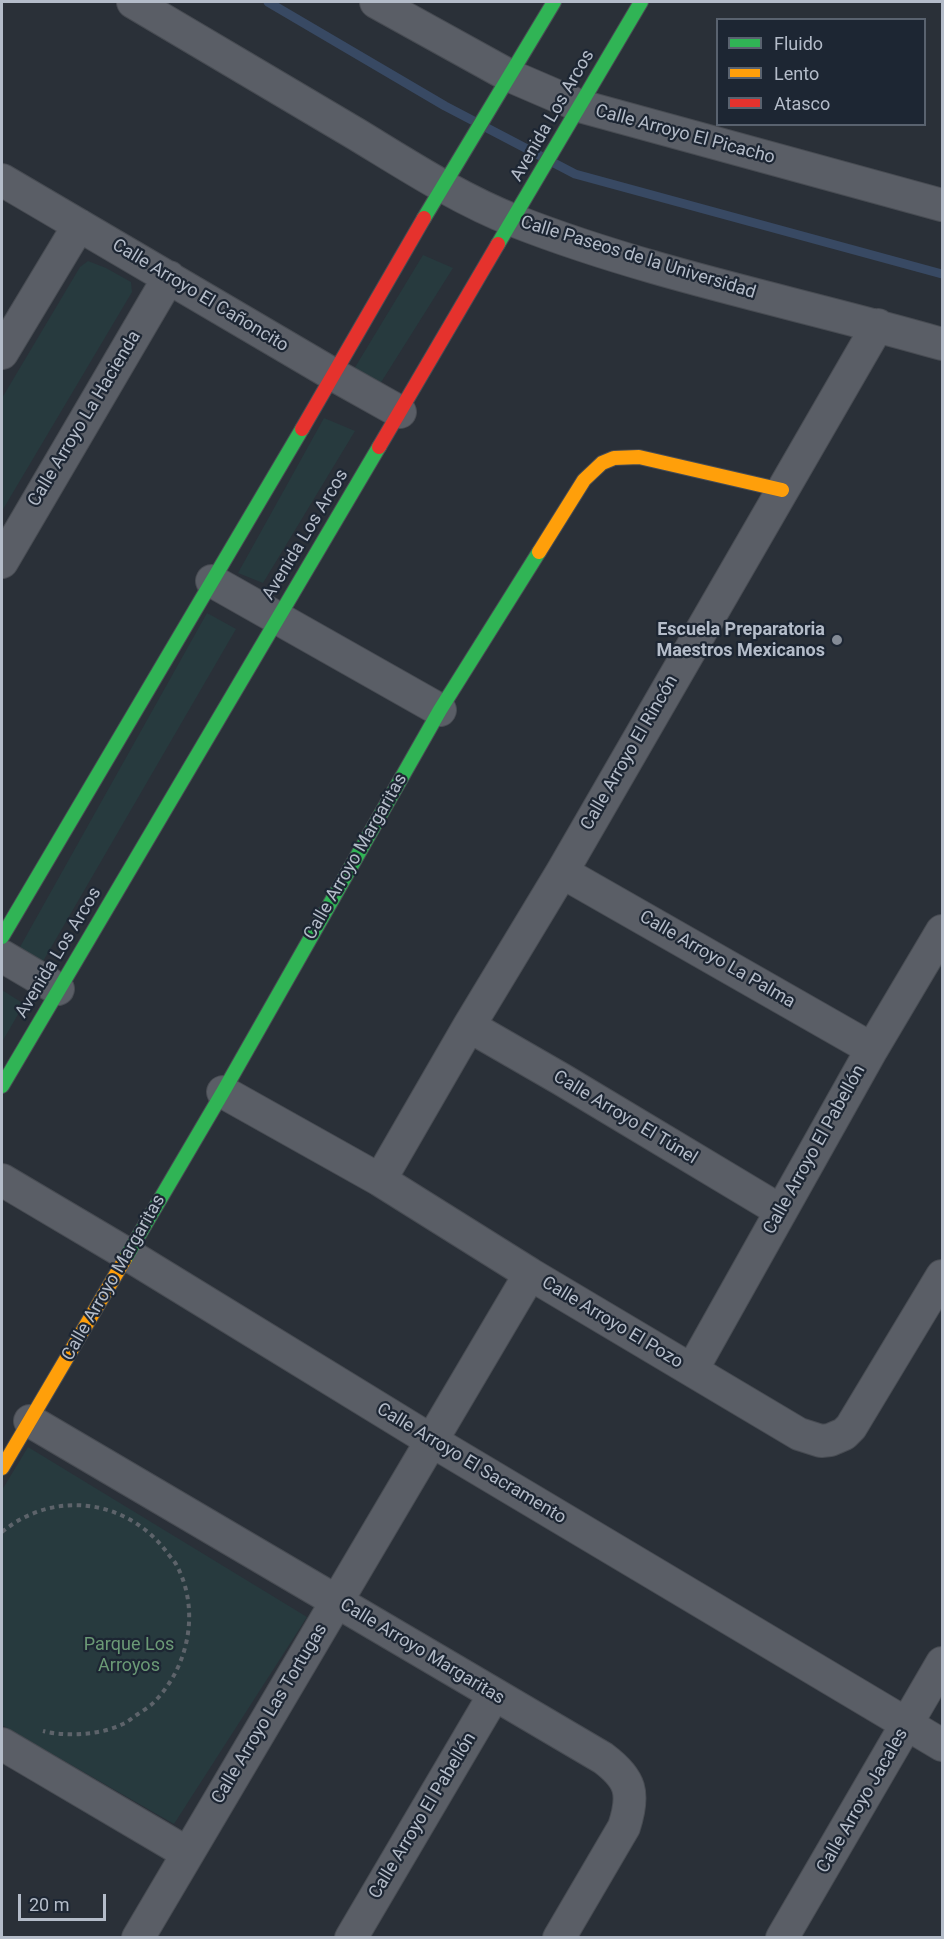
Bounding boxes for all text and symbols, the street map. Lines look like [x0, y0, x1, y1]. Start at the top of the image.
legend [716, 18, 926, 126]
text: Fluido [774, 33, 823, 54]
street label: Avenida Los Arcos [507, 46, 599, 186]
text: Lento [774, 63, 819, 84]
text: Atasco [774, 93, 830, 114]
street label: Calle Arroyo El Picacho [593, 101, 777, 169]
street label: Calle Paseos de la Universidad [518, 212, 758, 304]
street label: Calle Arroyo El Cañoncito [108, 235, 292, 357]
street label: Calle Arroyo La Hacienda [24, 327, 146, 511]
street label: Avenida Los Arcos [258, 466, 354, 604]
place label: Escuela Preparatoria Maestros Mexicanos [656, 619, 825, 662]
marker: Escuela Preparatoria Maestros Mexicanos [830, 633, 844, 647]
street label: Calle Arroyo El Rincón [577, 672, 683, 834]
street label: Calle Arroyo Margaritas [300, 770, 412, 944]
street label: Avenida Los Arcos [11, 884, 107, 1022]
street label: Calle Arroyo La Palma [635, 907, 799, 1013]
street label: Calle Arroyo El Pabellón [759, 1062, 871, 1238]
street label: Calle Arroyo El Túnel [549, 1066, 701, 1170]
street label: Calle Arroyo Margaritas [58, 1191, 170, 1365]
street label: Calle Arroyo El Pozo [538, 1272, 686, 1374]
street label: Calle Arroyo El Sacramento [372, 1399, 570, 1529]
street label: Calle Arroyo Margaritas [336, 1594, 508, 1710]
street label: Calle Arroyo Las Tortugas [208, 1620, 332, 1808]
park label: Parque Los Arroyos [84, 1634, 174, 1676]
street label: Calle Arroyo Jacales [813, 1725, 913, 1877]
street label: Calle Arroyo El Pabellón [365, 1729, 481, 1903]
scale bar [21, 1882, 110, 1920]
text: 20 m [29, 1894, 69, 1915]

